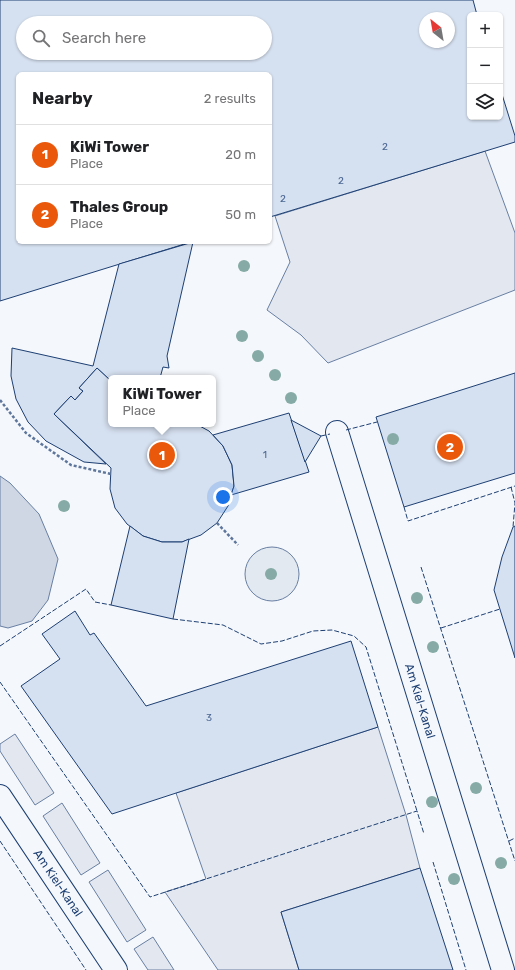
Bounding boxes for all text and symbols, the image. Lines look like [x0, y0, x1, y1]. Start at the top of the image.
north arrow [419, 12, 455, 48]
map controls [467, 12, 503, 120]
button: + [467, 12, 503, 48]
search box [16, 16, 272, 60]
icon: search [30, 27, 52, 49]
text: Search here [62, 29, 146, 47]
button: − [467, 48, 503, 84]
button: layers [467, 84, 503, 120]
text: Nearby [32, 88, 93, 108]
text: 2 results [204, 91, 256, 106]
text: KiWi Tower [70, 138, 149, 156]
house number: 2 [382, 141, 388, 153]
text: 1 [42, 147, 48, 162]
text: 20 m [225, 147, 256, 162]
text: Place [70, 156, 103, 171]
house number: 2 [338, 175, 344, 187]
house number: 2 [280, 193, 286, 205]
text: Thales Group [70, 198, 168, 216]
text: 2 [41, 207, 49, 222]
text: 50 m [225, 207, 256, 222]
text: Place [70, 216, 103, 231]
popup [108, 375, 216, 427]
text: KiWi Tower [123, 385, 201, 403]
text: Place [123, 403, 156, 418]
pin: 2 [437, 432, 463, 462]
pin: 1 [149, 440, 175, 470]
house number: 1 [263, 449, 267, 461]
your location [213, 487, 233, 507]
street label: Am Kiel-Kanal [402, 662, 438, 740]
house number: 3 [206, 712, 212, 724]
street label: Am Kiel-Kanal [30, 847, 86, 919]

